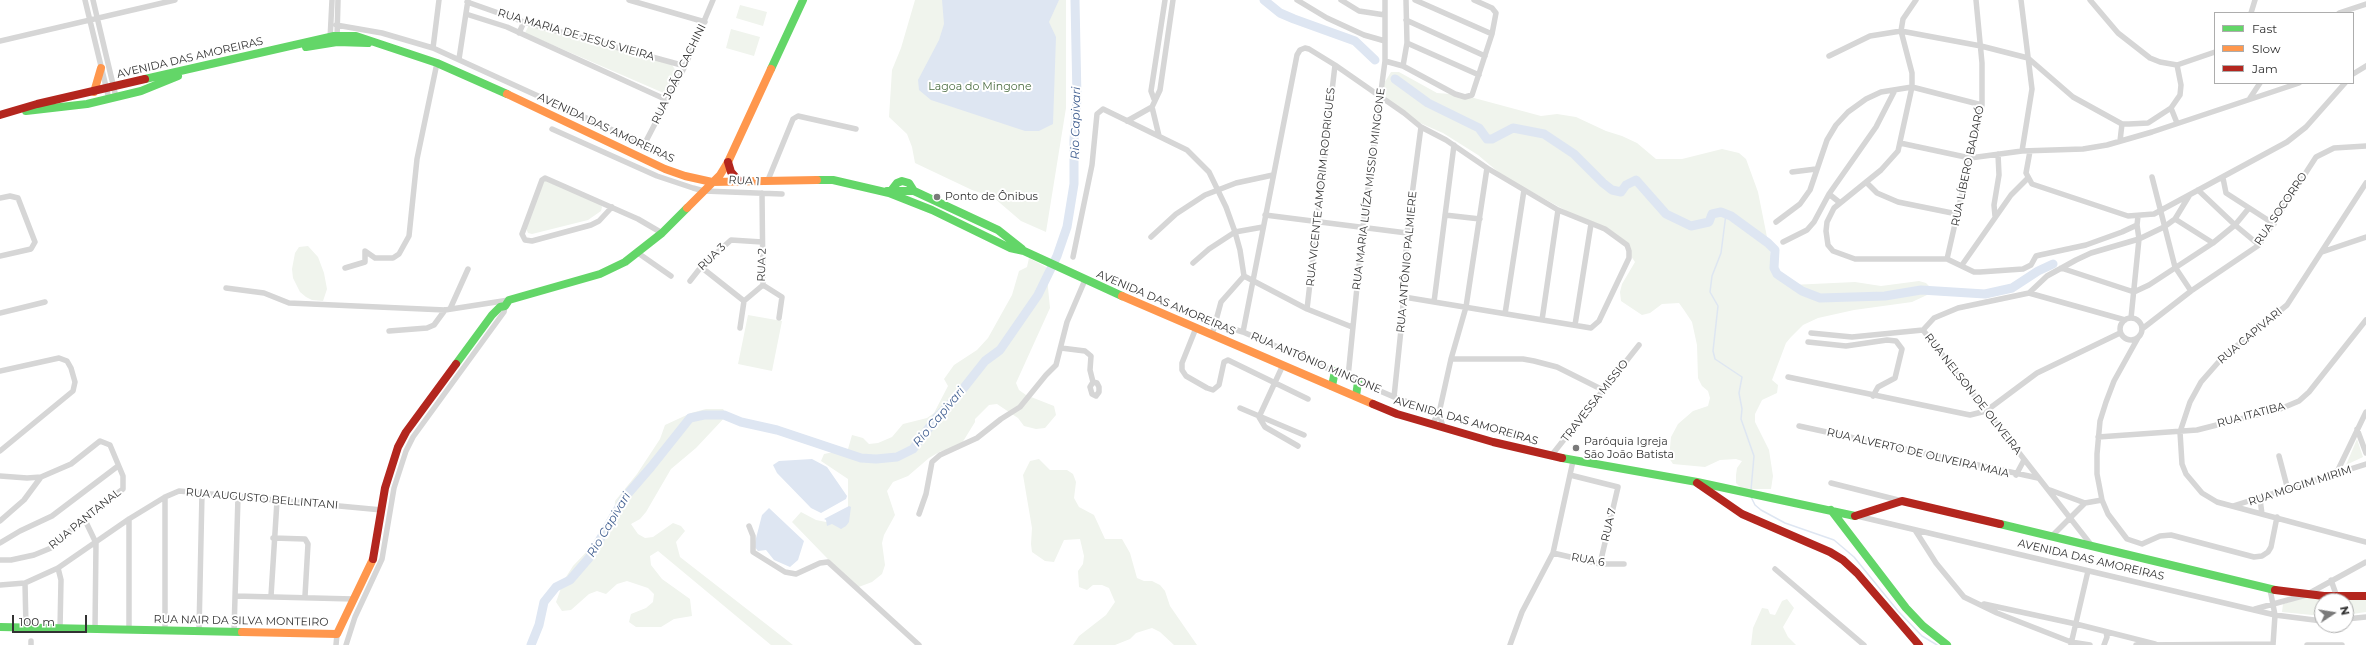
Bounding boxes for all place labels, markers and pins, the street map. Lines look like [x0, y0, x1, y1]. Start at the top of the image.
place label: Ponto de Ônibus [945, 190, 1038, 204]
marker: Ponto de Ônibus [932, 192, 942, 202]
place label: Paróquia Igreja São João Batista [1584, 435, 1674, 461]
marker: Paróquia Igreja São João Batista [1571, 443, 1581, 453]

